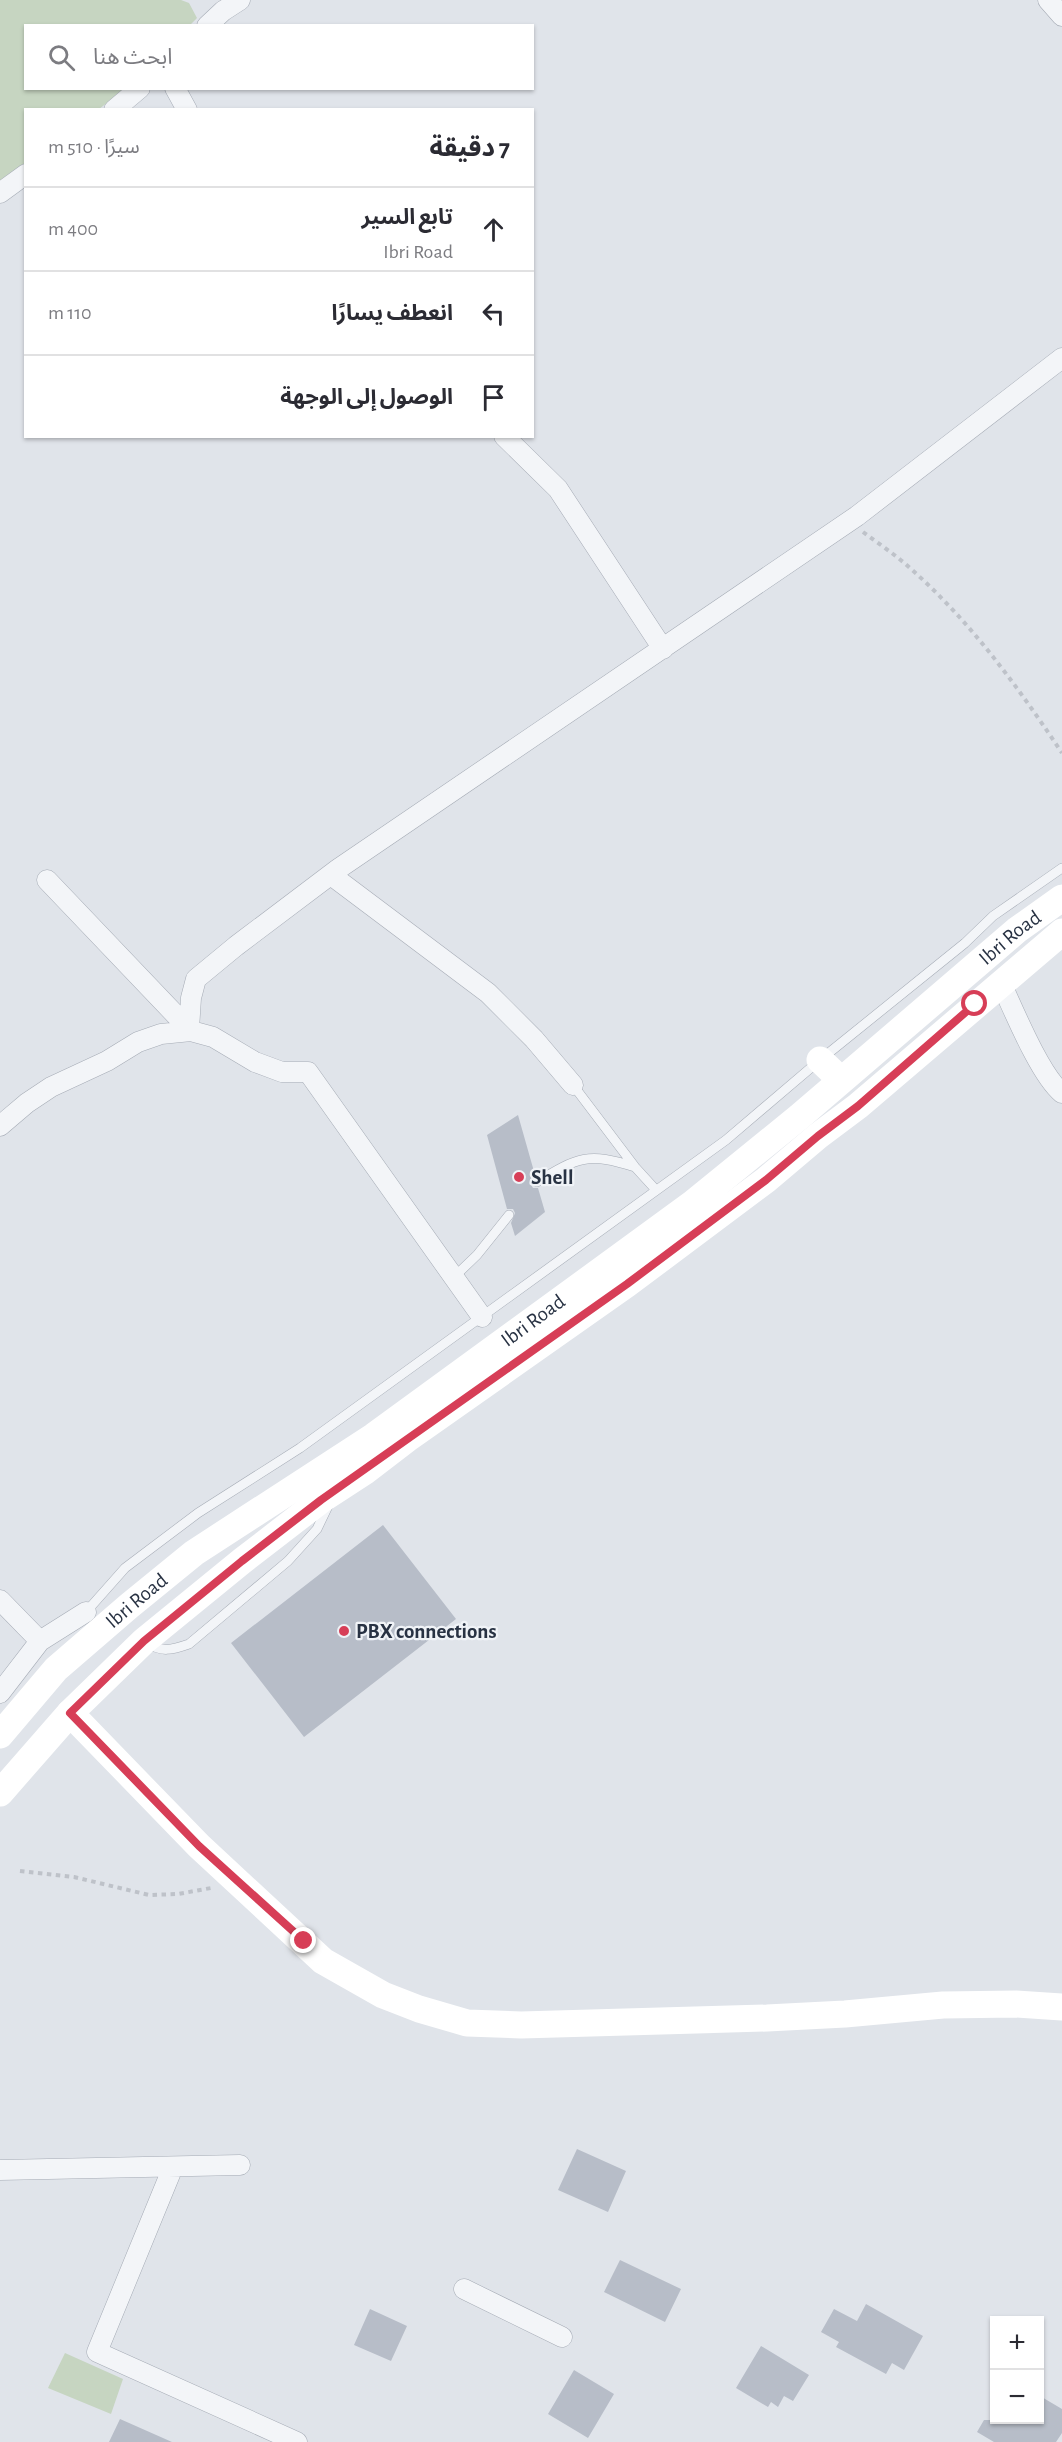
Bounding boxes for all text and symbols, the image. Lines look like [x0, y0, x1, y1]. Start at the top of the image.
search box [24, 24, 534, 90]
icon: search [45, 41, 78, 74]
text: ابحث هنا [93, 46, 172, 68]
text: 7 دقيقة [429, 135, 510, 161]
text: سيرًا · 510 m [48, 137, 140, 157]
text: تابع السير [361, 206, 453, 228]
icon: ahead [477, 213, 510, 246]
text: 400 m [48, 219, 98, 239]
text: Ibri Road [383, 242, 453, 262]
icon: left [477, 297, 510, 330]
text: انعطف يسارًا [331, 302, 453, 324]
text: 110 m [48, 303, 92, 323]
icon: arrive [477, 381, 510, 414]
text: الوصول إلى الوجهة [280, 386, 453, 408]
street label: Ibri Road [975, 906, 1045, 969]
route start [961, 990, 987, 1016]
place label: Shell [531, 1167, 573, 1188]
marker: Shell [512, 1170, 526, 1184]
street label: Ibri Road [497, 1290, 569, 1350]
street label: Ibri Road [101, 1569, 171, 1632]
place label: PBX connections [356, 1621, 496, 1642]
marker: PBX connections [337, 1624, 351, 1638]
route end [290, 1927, 316, 1953]
map controls [990, 2316, 1044, 2424]
button: + [990, 2316, 1044, 2370]
button: − [990, 2370, 1044, 2424]

